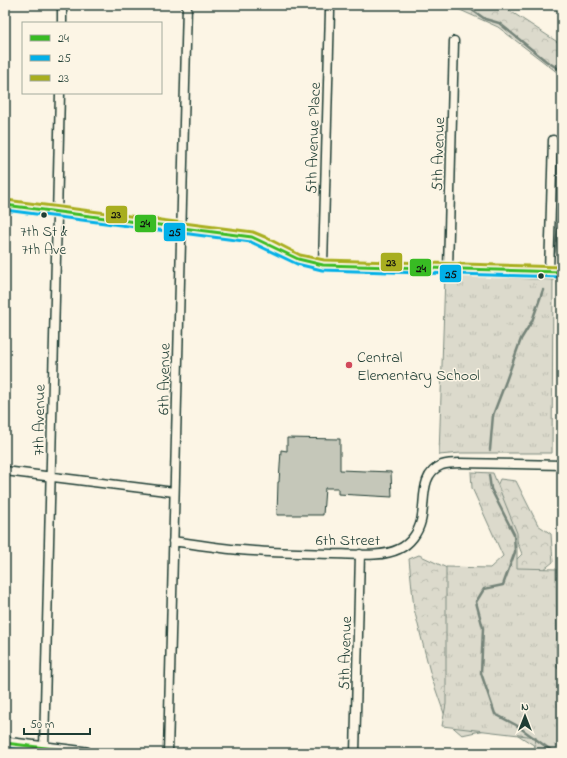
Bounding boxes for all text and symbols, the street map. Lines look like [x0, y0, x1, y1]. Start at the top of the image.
legend [22, 22, 162, 94]
text: 24 [58, 30, 69, 48]
text: 25 [58, 50, 71, 68]
text: 23 [58, 70, 69, 88]
street label: 5th Avenue Place [300, 81, 328, 194]
street label: 5th Avenue [426, 116, 452, 191]
line badge: 23 [105, 205, 128, 224]
text: 23 [110, 207, 121, 223]
marker: 7th St & 7th Ave [39, 210, 49, 220]
line badge: 24 [134, 214, 157, 233]
text: 24 [139, 216, 150, 232]
place label: 7th St & 7th Ave [20, 221, 68, 261]
line badge: 25 [163, 222, 186, 242]
text: 25 [168, 225, 182, 241]
line badge: 23 [380, 252, 403, 272]
text: 23 [385, 255, 396, 271]
line badge: 24 [409, 258, 432, 277]
text: 24 [415, 261, 426, 277]
line badge: 25 [439, 264, 462, 283]
text: 25 [444, 267, 458, 283]
unlabelled marker [536, 271, 546, 281]
street label: 6th Avenue [152, 342, 178, 415]
place label: Central Elementary School [357, 346, 480, 388]
marker: Central Elementary School [344, 360, 354, 370]
street label: 7th Avenue [27, 383, 53, 456]
street label: 6th Street [316, 529, 381, 553]
street label: 5th Avenue [333, 615, 359, 690]
north arrow [505, 696, 545, 736]
text: N [521, 699, 529, 715]
scale bar [24, 710, 90, 736]
text: 50 m [30, 716, 54, 734]

